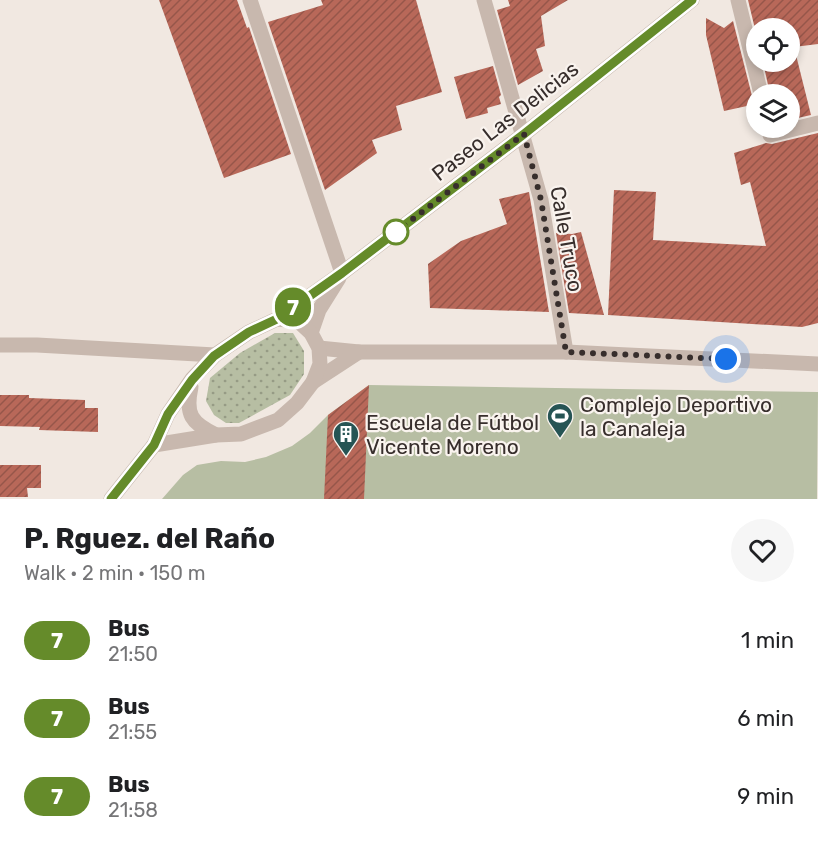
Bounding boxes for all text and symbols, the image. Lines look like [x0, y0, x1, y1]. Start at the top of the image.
map controls [746, 18, 800, 138]
button: locate [746, 18, 800, 72]
street label: Paseo Las Delicias [427, 56, 583, 186]
button: layers [746, 84, 800, 138]
street label: Calle Truco [545, 184, 589, 294]
unlabelled marker [383, 219, 409, 245]
line badge: 7 [274, 288, 312, 326]
text: 7 [287, 295, 299, 320]
your location [711, 344, 741, 374]
place label: Complejo Deportivo la Canaleja [580, 392, 772, 441]
sports icon: Complejo Deportivo la Canaleja [545, 401, 575, 439]
place label: Escuela de Fútbol Vicente Moreno [366, 410, 539, 459]
building icon: Escuela de Fútbol Vicente Moreno [331, 419, 361, 457]
button: heart [731, 519, 794, 582]
text: P. Rguez. del Raño [24, 522, 275, 555]
text: Walk · 2 min · 150 m [24, 561, 206, 585]
text: Bus [108, 615, 150, 642]
text: 1 min [741, 627, 794, 654]
text: 7 [51, 628, 63, 653]
text: 21:50 [108, 642, 158, 666]
text: Bus [108, 693, 150, 720]
text: 6 min [737, 705, 794, 732]
text: 7 [51, 706, 63, 731]
text: 21:55 [108, 720, 157, 744]
text: Bus [108, 771, 150, 798]
text: 9 min [737, 783, 794, 810]
text: 7 [51, 784, 63, 809]
text: 21:58 [108, 798, 158, 822]

